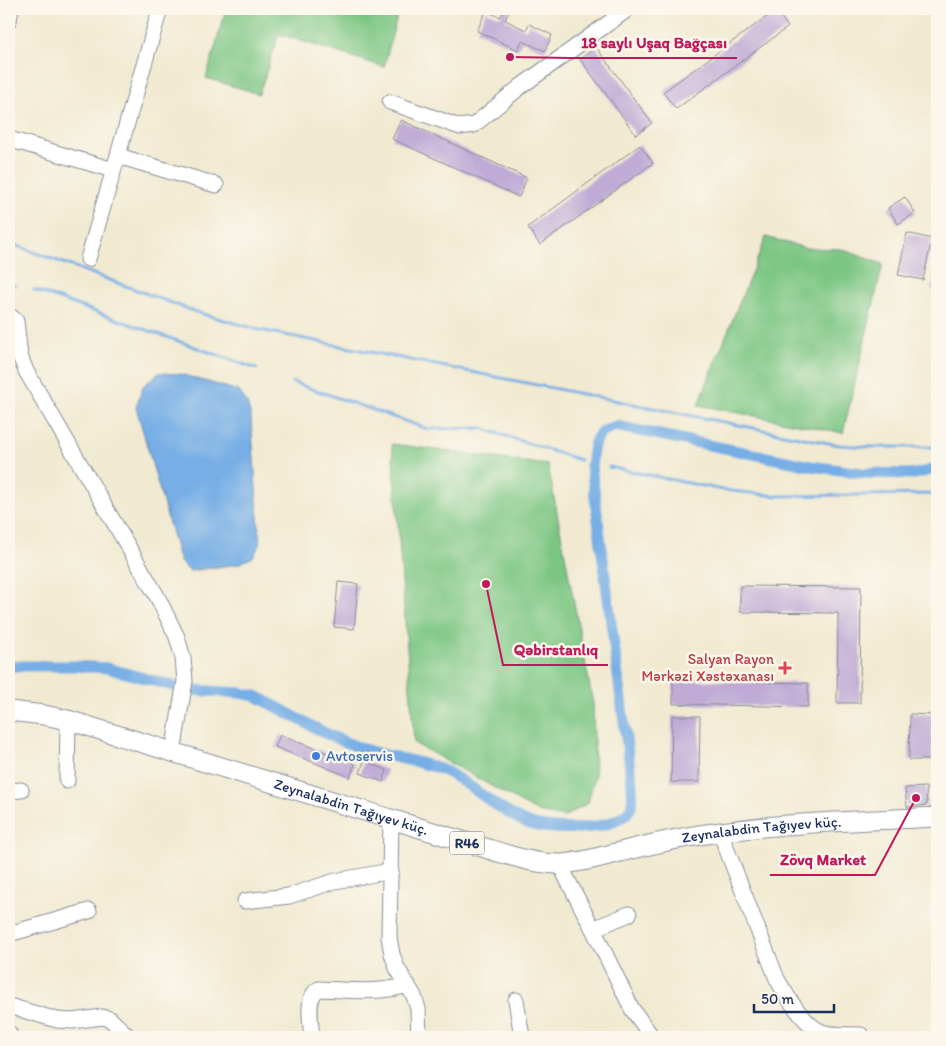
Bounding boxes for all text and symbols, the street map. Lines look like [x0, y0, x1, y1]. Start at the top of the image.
callout: 18 saylı Uşaq Bağçası [571, 27, 737, 58]
text: 18 saylı Uşaq Bağçası [581, 33, 727, 53]
callout: Qəbirstanlıq [503, 634, 608, 665]
text: Qəbirstanlıq [514, 640, 598, 660]
place label: Salyan Rayon Mərkəzi Xəstəxanası [641, 650, 774, 685]
marker: Salyan Rayon Mərkəzi Xəstəxanası [778, 661, 792, 675]
place label: Avtoservis [326, 747, 393, 765]
marker: Avtoservis [310, 750, 322, 762]
street label: Zeynalabdin Tağıyev küç. [272, 775, 431, 839]
street label: Zeynalabdin Tağıyev küç. [680, 813, 842, 847]
road number: R46 [450, 831, 484, 854]
callout: Zövq Market [770, 844, 875, 875]
text: Zövq Market [780, 850, 866, 870]
scale bar [754, 981, 834, 1013]
text: 50 m [761, 990, 794, 1008]

